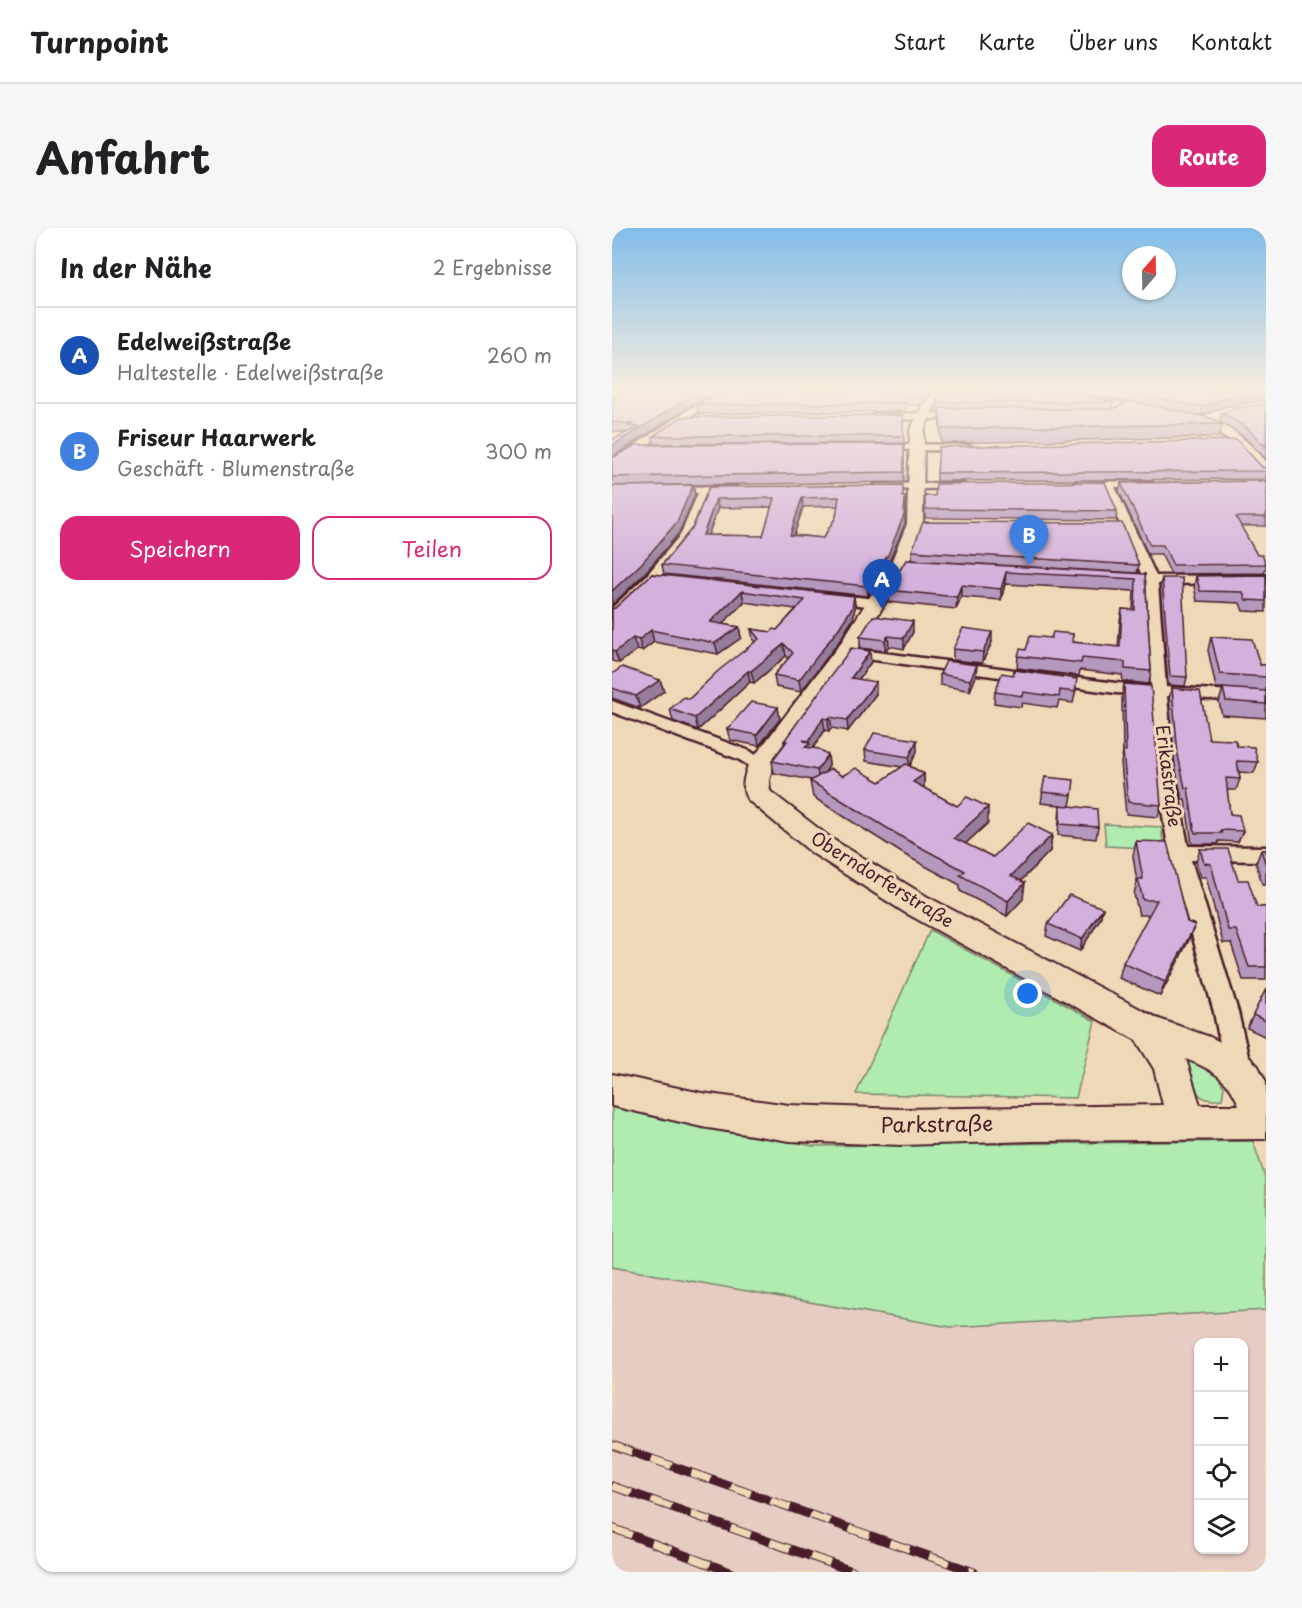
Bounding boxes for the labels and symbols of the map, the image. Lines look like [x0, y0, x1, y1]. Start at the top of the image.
north arrow [1122, 246, 1176, 300]
pin: B [1010, 516, 1048, 565]
pin: A [862, 560, 902, 609]
street label: Erikastraße [1150, 723, 1189, 828]
street label: Oberndorferstraße [806, 824, 959, 934]
your location [1013, 979, 1042, 1008]
street label: Parkstraße [880, 1106, 994, 1140]

